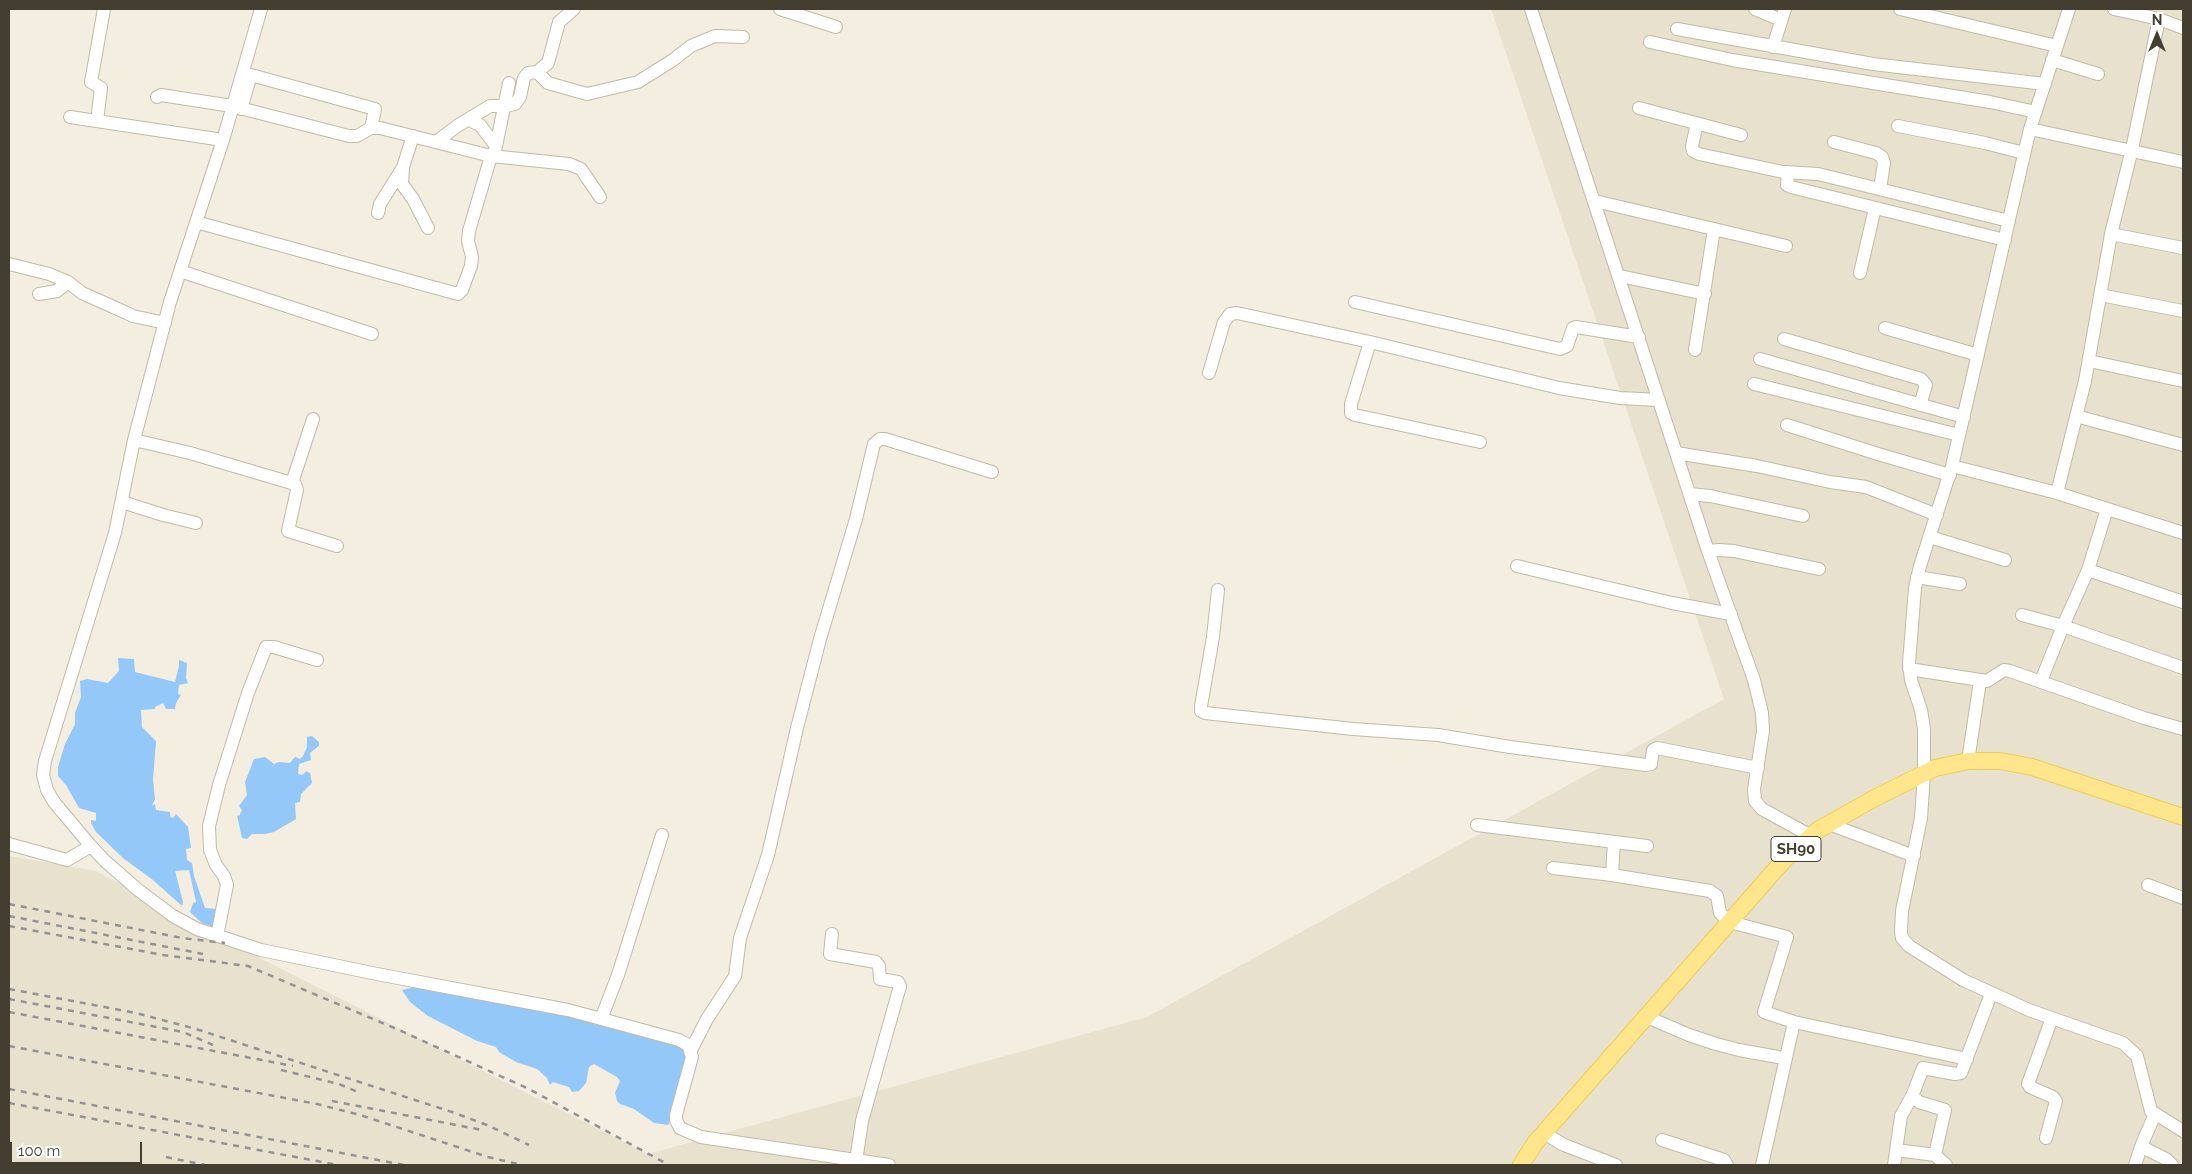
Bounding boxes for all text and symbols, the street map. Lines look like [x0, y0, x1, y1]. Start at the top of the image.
north arrow [2132, 10, 2182, 60]
text: N [2152, 12, 2162, 28]
road number: SH90 [1771, 836, 1821, 862]
scale bar [12, 1132, 145, 1164]
text: 100 m [18, 1142, 60, 1160]

